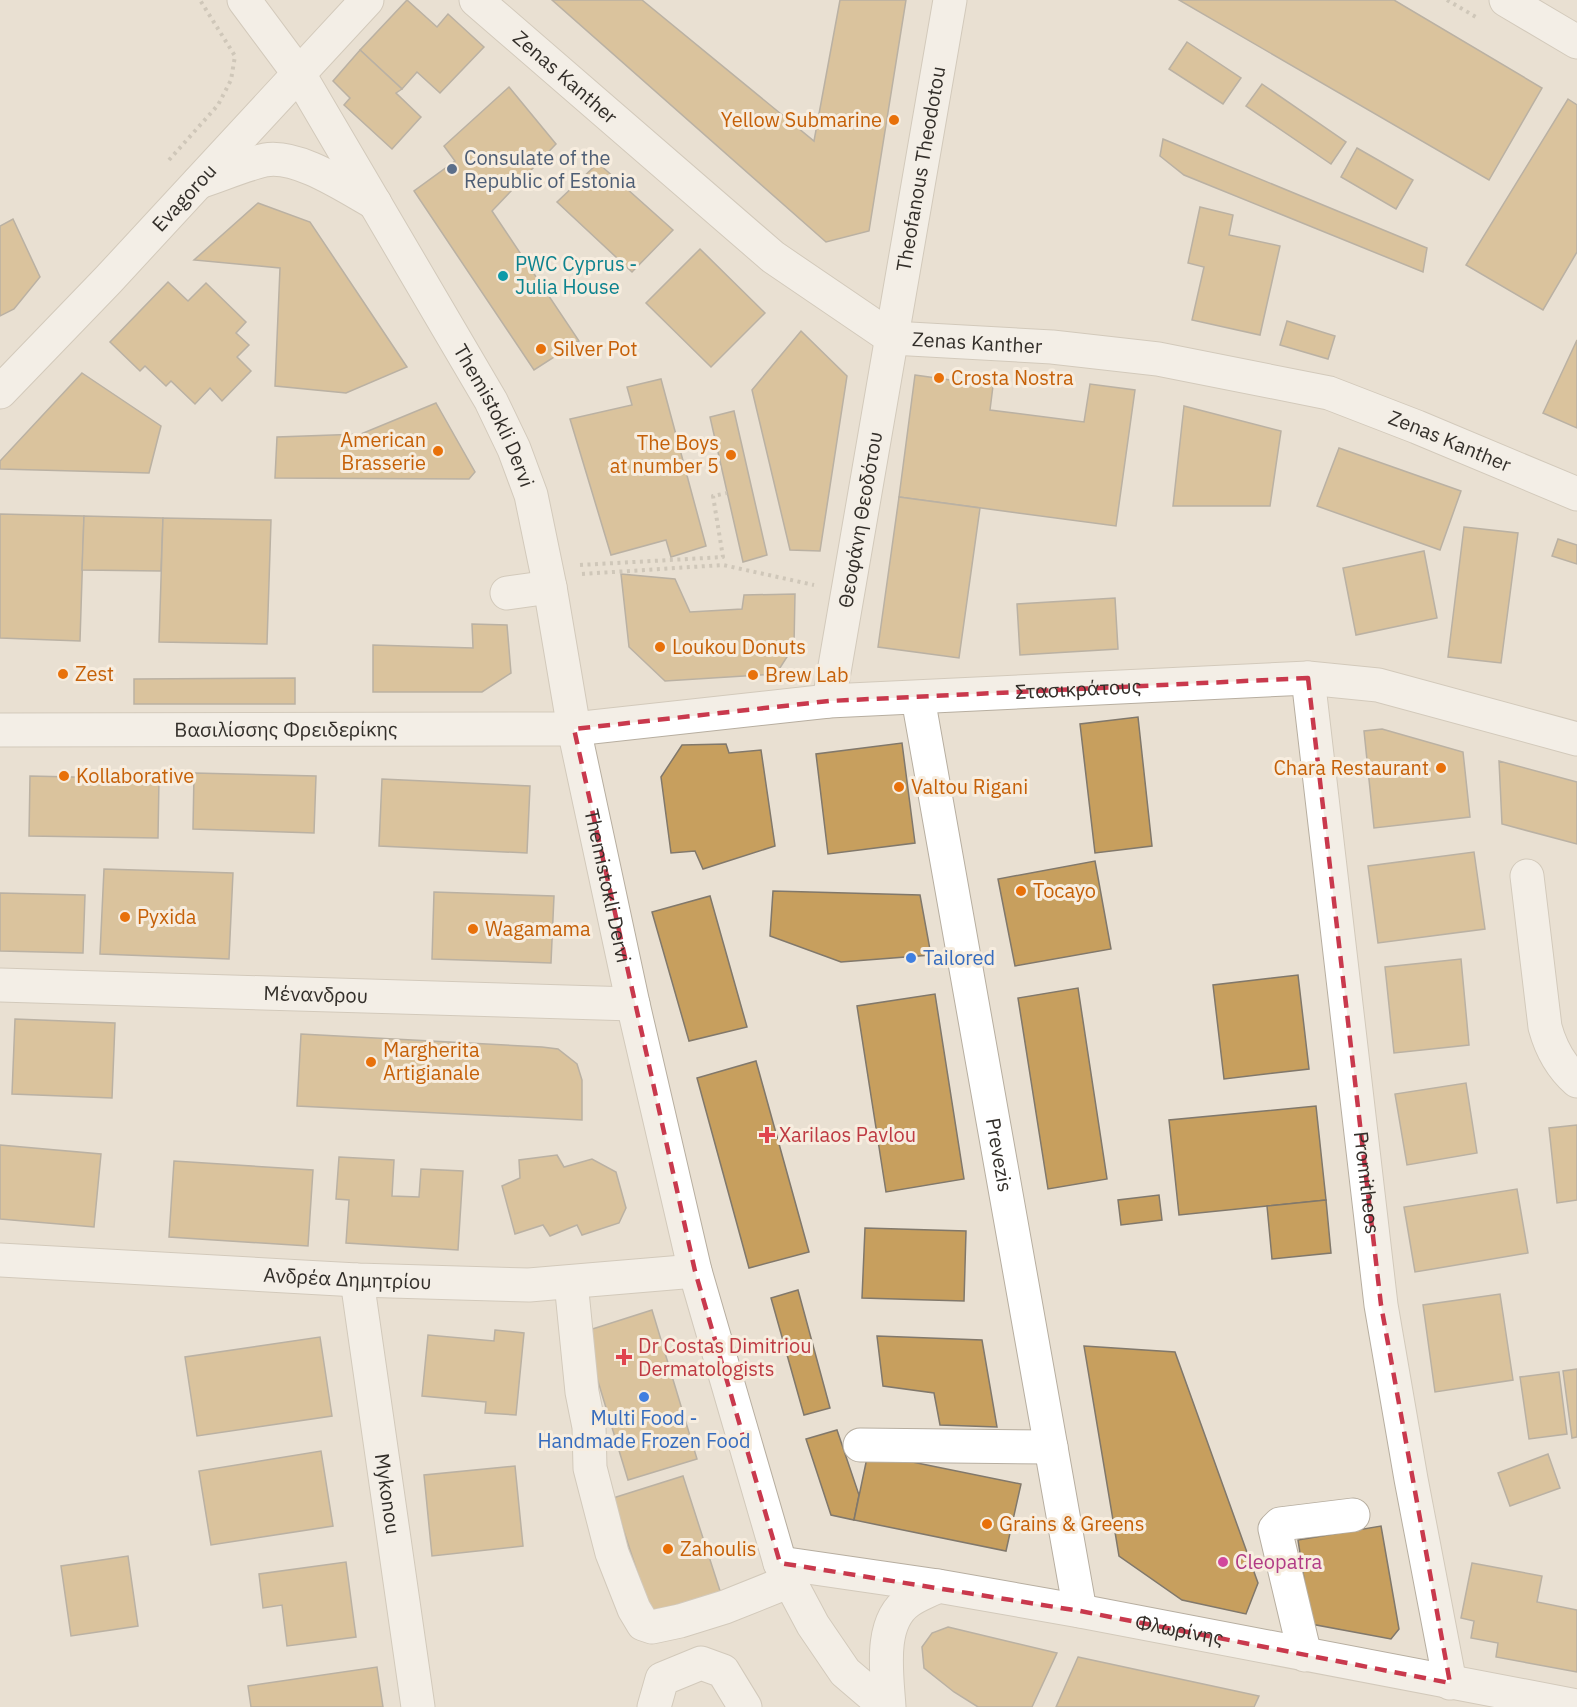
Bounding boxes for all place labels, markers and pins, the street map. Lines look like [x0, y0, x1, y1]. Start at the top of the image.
place label: Yellow Submarine [721, 106, 882, 133]
marker: Yellow Submarine [887, 113, 901, 127]
place label: Consulate of the Republic of Estonia [464, 144, 636, 194]
marker: Consulate of the Republic of Estonia [445, 162, 459, 176]
place label: PWC Cyprus - Julia House [515, 250, 637, 300]
marker: PWC Cyprus - Julia House [496, 269, 510, 283]
place label: Silver Pot [553, 335, 638, 362]
marker: Silver Pot [534, 342, 548, 356]
place label: Crosta Nostra [951, 364, 1074, 391]
marker: Crosta Nostra [932, 371, 946, 385]
place label: American Brasserie [340, 426, 426, 476]
place label: The Boys at number 5 [610, 429, 719, 479]
marker: American Brasserie [431, 444, 445, 458]
marker: The Boys at number 5 [724, 448, 738, 462]
place label: Loukou Donuts [672, 633, 806, 660]
marker: Loukou Donuts [653, 640, 667, 654]
place label: Zest [75, 660, 114, 687]
place label: Brew Lab [765, 661, 849, 688]
marker: Zest [56, 667, 70, 681]
marker: Brew Lab [746, 668, 760, 682]
place label: Chara Restaurant [1273, 754, 1429, 781]
marker: Chara Restaurant [1434, 761, 1448, 775]
place label: Kollaborative [76, 762, 194, 789]
marker: Kollaborative [57, 769, 71, 783]
place label: Valtou Rigani [911, 773, 1028, 800]
marker: Valtou Rigani [892, 780, 906, 794]
place label: Tocayo [1033, 877, 1096, 904]
marker: Tocayo [1014, 884, 1028, 898]
place label: Pyxida [137, 903, 197, 930]
marker: Pyxida [118, 910, 132, 924]
place label: Wagamama [485, 915, 591, 942]
marker: Wagamama [466, 922, 480, 936]
place label: Tailored [923, 944, 995, 971]
marker: Tailored [904, 951, 918, 965]
place label: Margherita Artigianale [383, 1036, 480, 1086]
marker: Margherita Artigianale [364, 1055, 378, 1069]
place label: Xarilaos Pavlou [779, 1121, 916, 1148]
marker: Xarilaos Pavlou [760, 1128, 774, 1142]
place label: Dr Costas Dimitriou Dermatologists [638, 1332, 812, 1382]
marker: Dr Costas Dimitriou Dermatologists [615, 1348, 633, 1366]
marker: Multi Food - Handmade Frozen Food [637, 1390, 651, 1404]
place label: Multi Food - Handmade Frozen Food [537, 1404, 751, 1454]
place label: Grains & Greens [999, 1510, 1144, 1537]
marker: Grains & Greens [980, 1517, 994, 1531]
place label: Zahoulis [680, 1535, 756, 1562]
marker: Zahoulis [661, 1542, 675, 1556]
place label: Cleopatra [1235, 1548, 1323, 1575]
marker: Cleopatra [1216, 1555, 1230, 1569]

